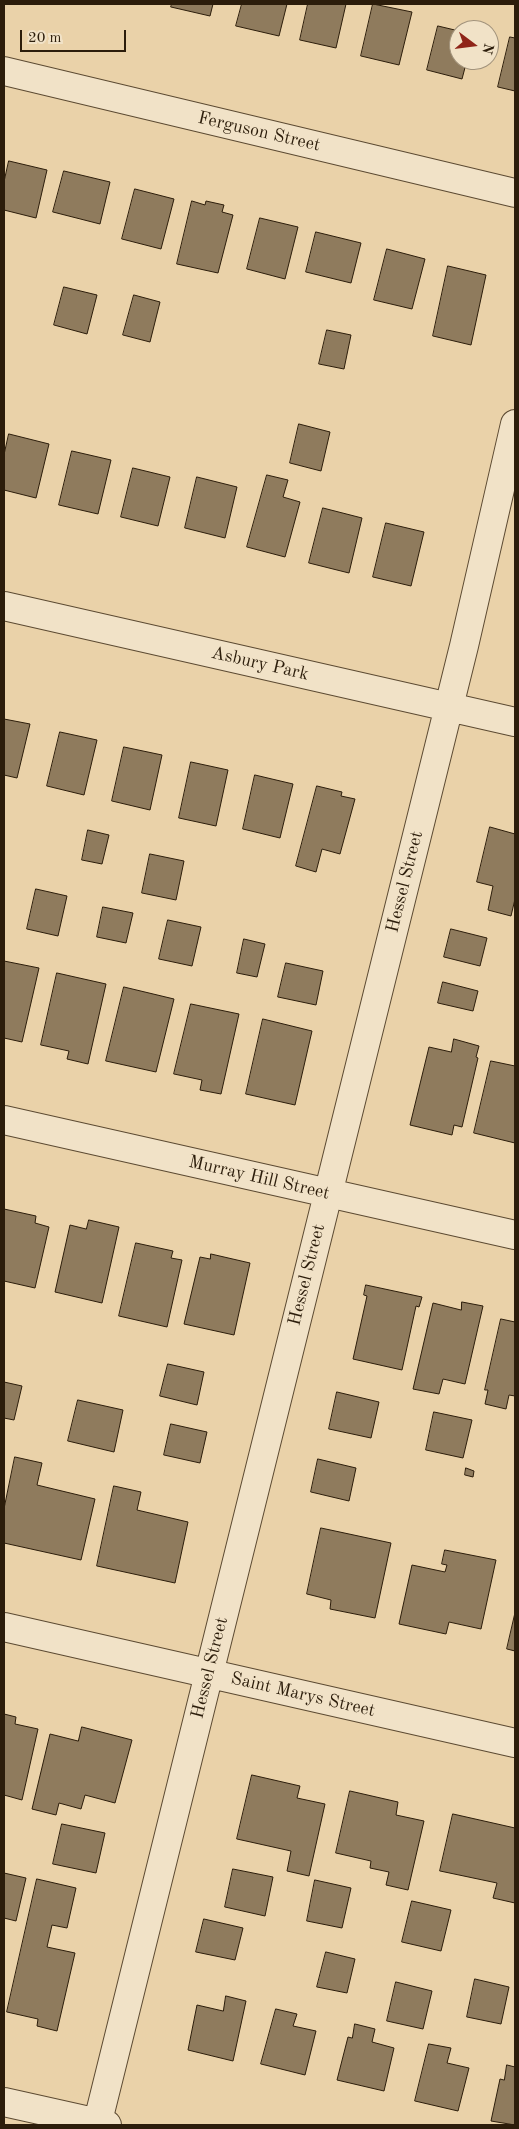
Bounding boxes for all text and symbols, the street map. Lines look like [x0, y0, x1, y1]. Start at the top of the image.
scale bar [22, 20, 129, 52]
north arrow [449, 20, 499, 70]
text: 20 m [28, 31, 62, 46]
text: N [479, 42, 496, 56]
street label: Ferguson Street [196, 107, 322, 157]
street label: Asbury Park [209, 642, 311, 686]
street label: Hessel Street [382, 829, 428, 935]
street label: Murray Hill Street [186, 1151, 332, 1205]
street label: Hessel Street [284, 1222, 330, 1328]
street label: Hessel Street [187, 1615, 233, 1721]
street label: Saint Marys Street [229, 1668, 377, 1722]

